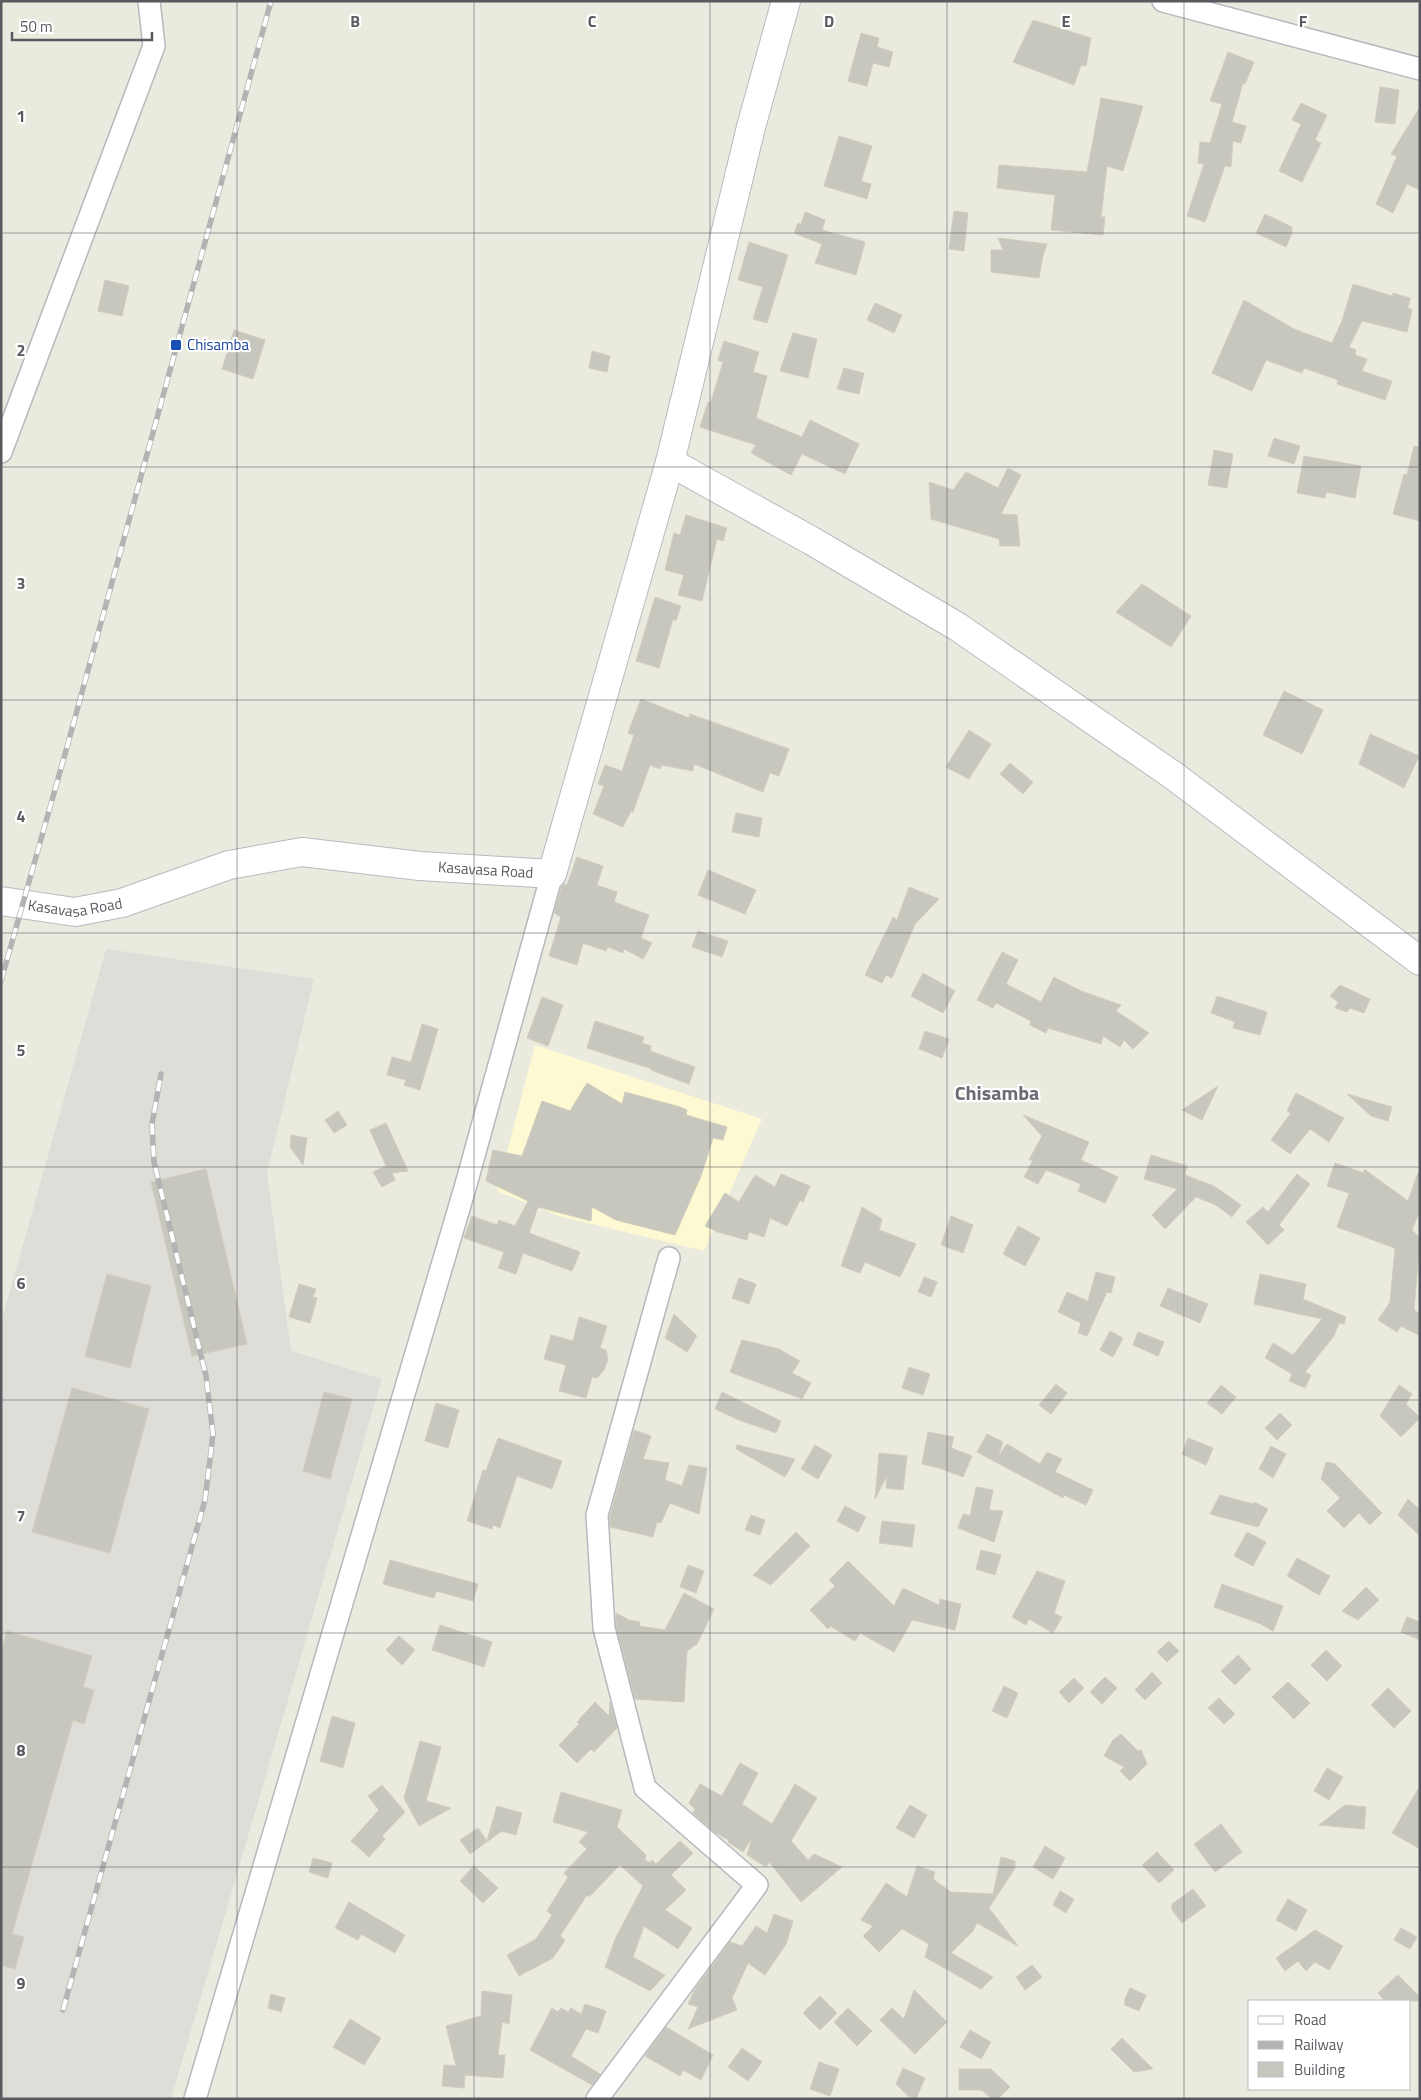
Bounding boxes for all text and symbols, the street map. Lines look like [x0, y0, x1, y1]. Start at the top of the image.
text: B [350, 9, 360, 33]
text: C [588, 9, 597, 33]
text: D [824, 9, 834, 33]
text: E [1062, 9, 1071, 33]
text: F [1299, 9, 1308, 33]
scale bar [12, 10, 152, 42]
text: 50 m [20, 15, 53, 38]
text: 1 [17, 104, 25, 128]
place label: Chisamba [187, 333, 249, 356]
text: 2 [17, 338, 25, 362]
marker: Chisamba [169, 338, 183, 352]
text: 3 [17, 571, 25, 595]
text: 4 [17, 804, 26, 828]
street label: Kasavasa Road [437, 855, 534, 884]
street label: Kasavasa Road [26, 891, 124, 923]
text: 5 [17, 1038, 26, 1062]
district label: Chisamba [955, 1077, 1039, 1108]
text: 6 [17, 1271, 26, 1295]
text: 7 [17, 1504, 25, 1528]
text: 8 [17, 1738, 26, 1762]
text: 9 [17, 1971, 26, 1995]
legend [1248, 2000, 1411, 2090]
text: Road [1294, 2008, 1326, 2031]
text: Railway [1294, 2033, 1344, 2056]
text: Building [1294, 2058, 1345, 2081]

